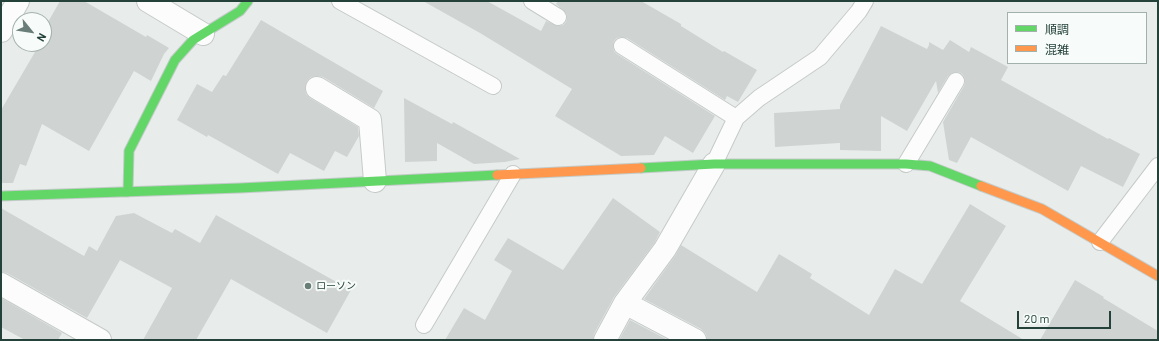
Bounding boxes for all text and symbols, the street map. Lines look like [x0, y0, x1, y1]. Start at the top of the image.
north arrow [12, 12, 52, 52]
legend [1007, 12, 1147, 64]
text: 順調 [1045, 22, 1069, 36]
text: N [35, 31, 49, 44]
text: 混雑 [1045, 42, 1069, 56]
place label: ローソン [316, 280, 356, 292]
marker: ローソン [303, 281, 313, 291]
scale bar [1019, 303, 1113, 329]
text: 20 m [1024, 311, 1050, 325]

